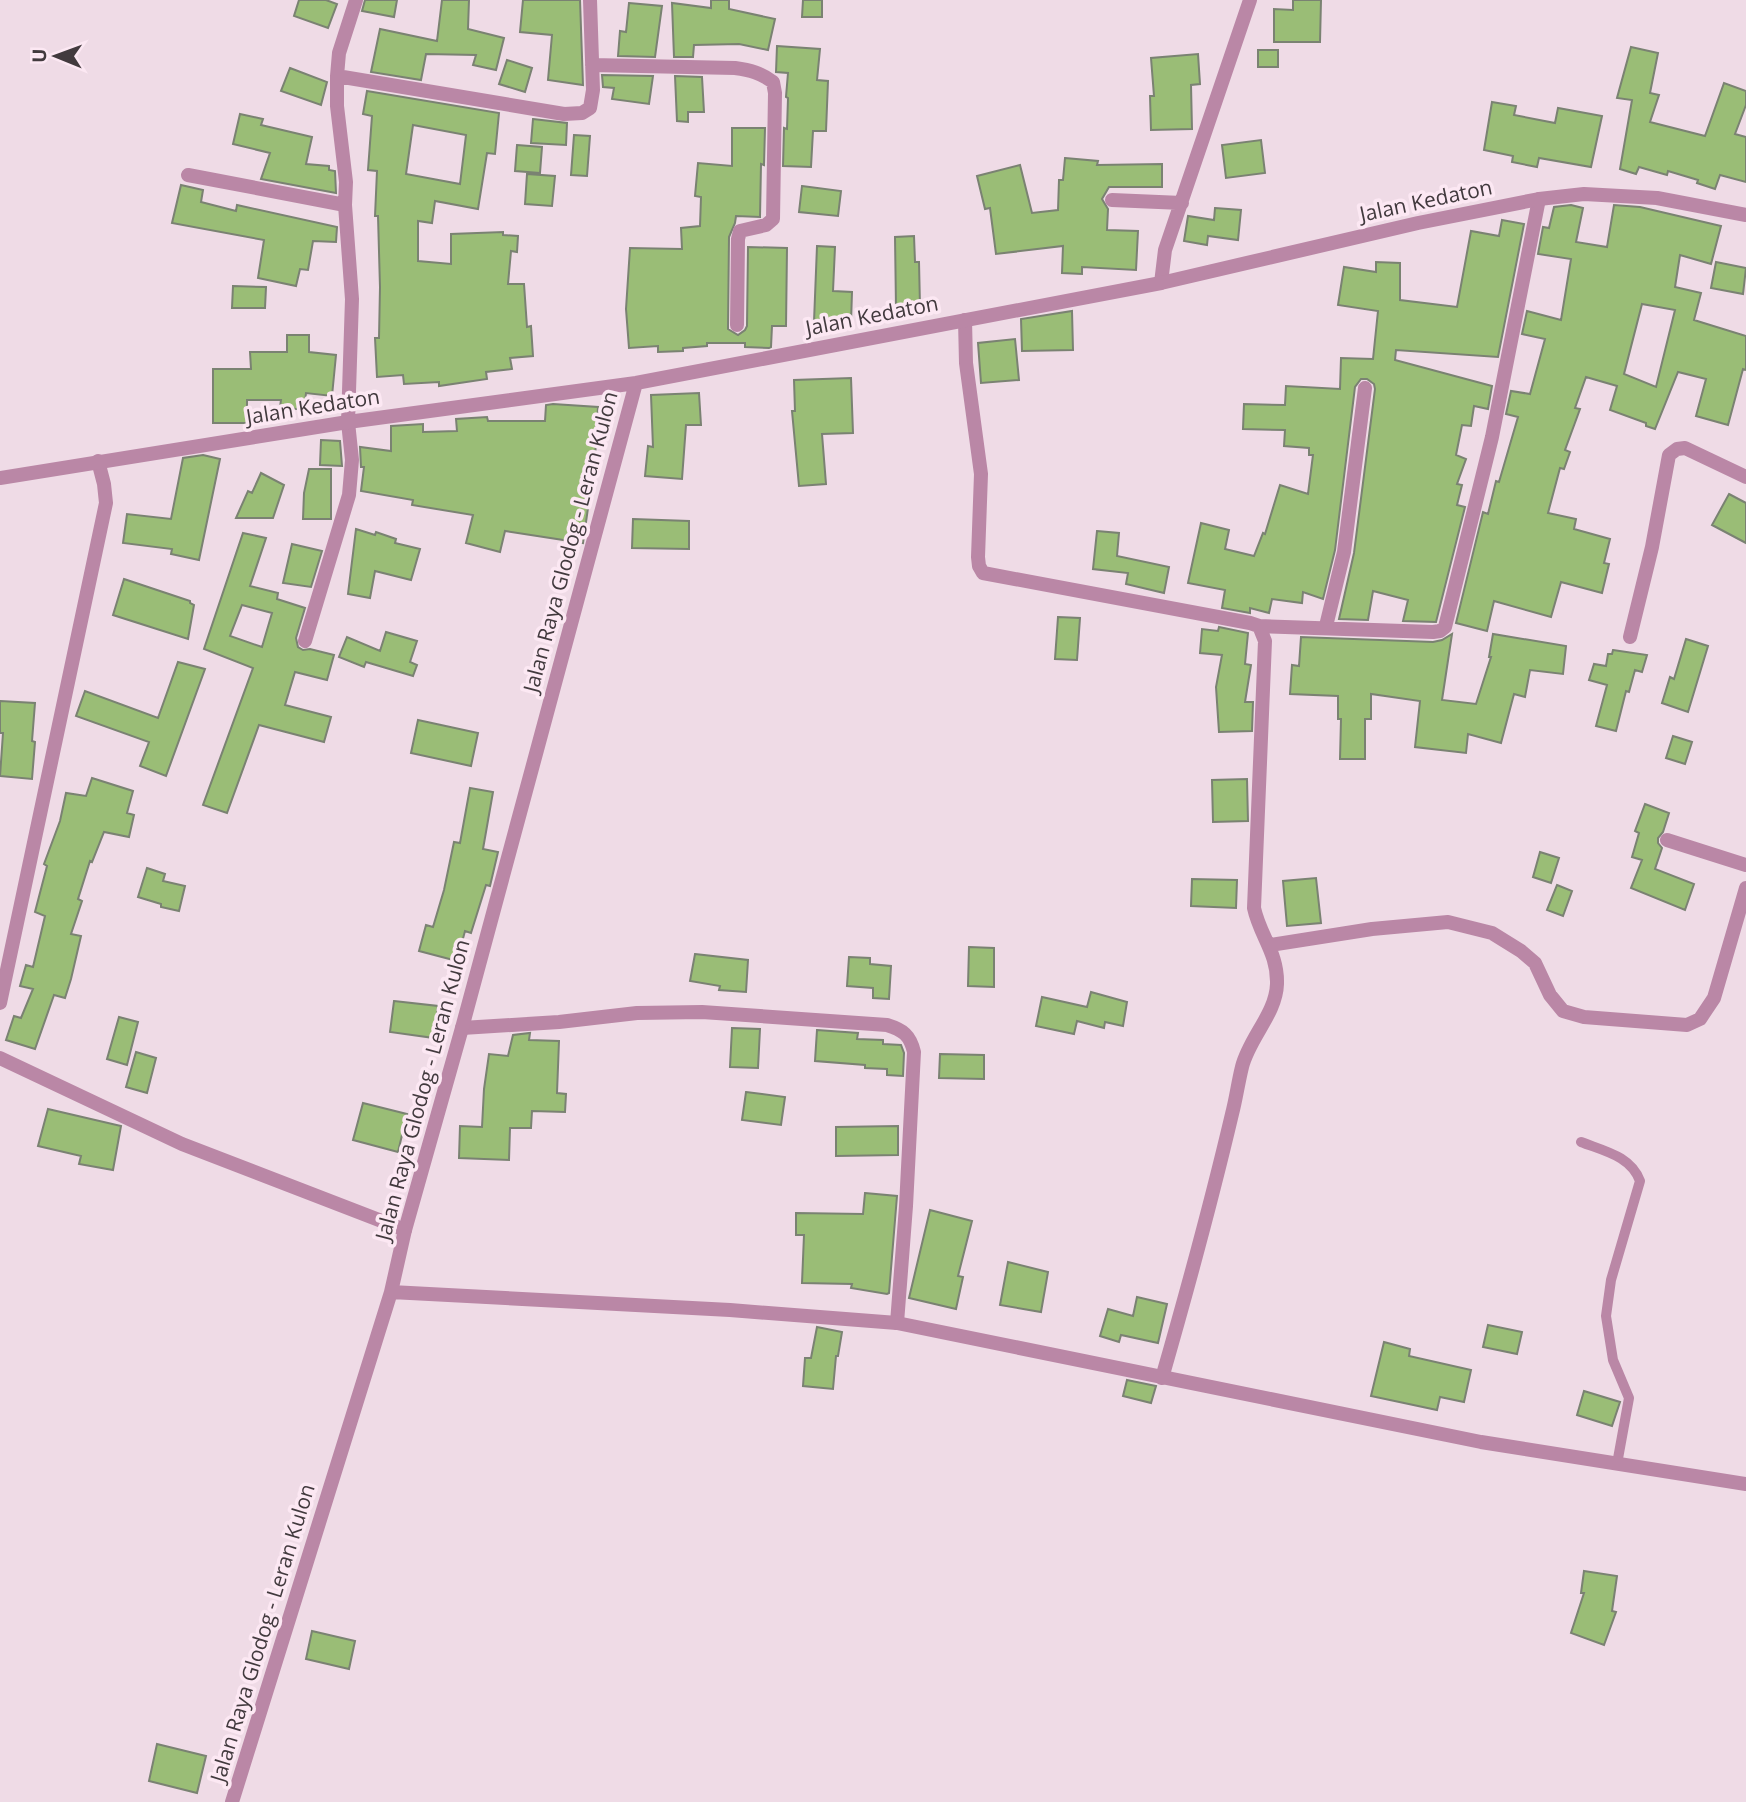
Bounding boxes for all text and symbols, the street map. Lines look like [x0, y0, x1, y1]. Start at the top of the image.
north arrow [21, 21, 91, 91]
text: U [26, 48, 52, 63]
street label: Jalan Kedaton [1355, 172, 1495, 228]
street label: Jalan Kedaton [801, 288, 941, 342]
street label: Jalan Kedaton [242, 382, 382, 431]
street label: Jalan Raya Glodog - Leran Kulon [516, 388, 624, 697]
street label: Jalan Raya Glodog - Leran Kulon [368, 936, 476, 1245]
street label: Jalan Raya Glodog - Leran Kulon [203, 1480, 321, 1787]

